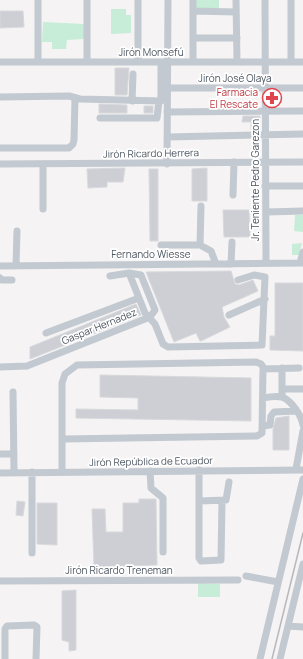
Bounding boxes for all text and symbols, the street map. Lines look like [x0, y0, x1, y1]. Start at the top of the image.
street label: Jirón Monsefú [118, 45, 184, 59]
street label: Jirón José Olaya [198, 71, 272, 85]
place label: Farmacia El Rescate [210, 85, 258, 111]
pharmacy icon: Farmacia El Rescate [261, 87, 283, 109]
street label: Jr. Teniente Pedro Garezon [248, 119, 262, 241]
street label: Jirón Ricardo Herrera [103, 145, 199, 161]
street label: Fernando Wiesse [111, 247, 191, 261]
street label: Gaspar Hernadez [59, 305, 139, 347]
street label: Jirón República de Ecuador [89, 453, 213, 469]
street label: Jirón Ricardo Treneman [65, 563, 173, 577]

